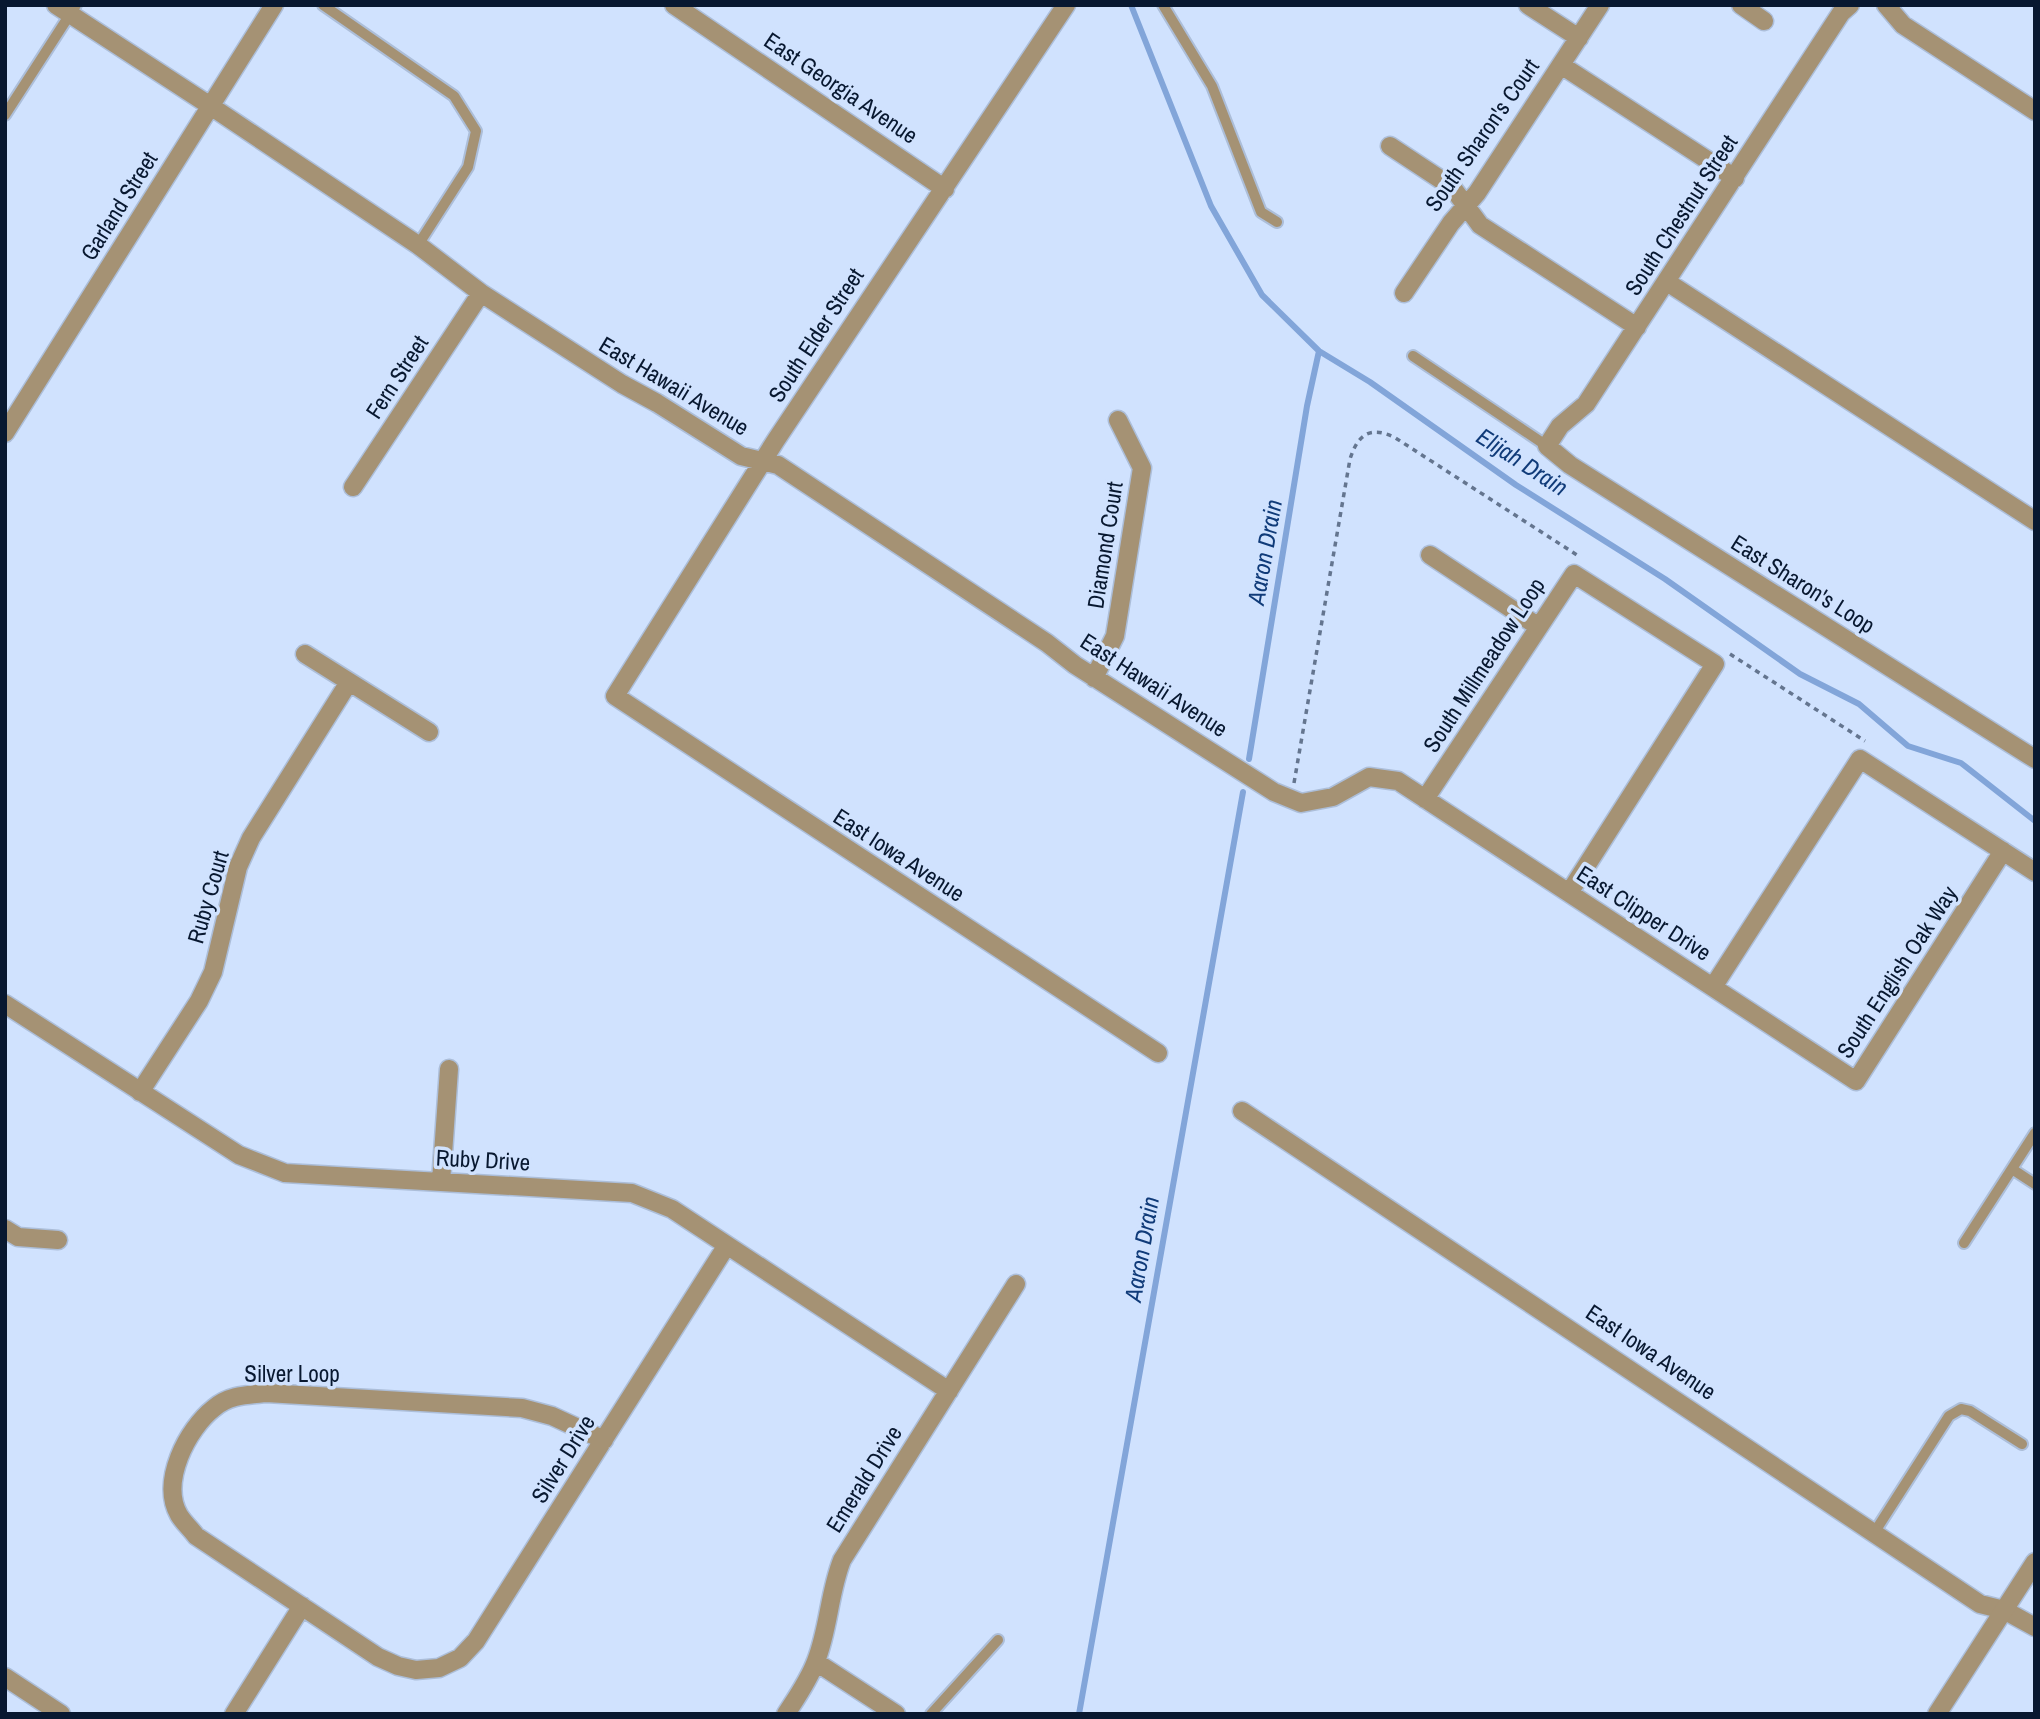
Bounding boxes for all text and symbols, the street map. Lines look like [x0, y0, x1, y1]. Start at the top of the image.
street label: East Georgia Avenue [758, 25, 924, 150]
street label: South Sharon's Court [1417, 52, 1546, 217]
street label: South Chestnut Street [1617, 128, 1744, 301]
street label: Garland Street [73, 146, 164, 266]
street label: South Elder Street [761, 262, 871, 408]
street label: Fern Street [358, 329, 435, 424]
street label: East Hawaii Avenue [594, 329, 755, 443]
water label: Elijah Drain [1471, 420, 1574, 503]
street label: Diamond Court [1079, 479, 1130, 611]
water label: Aaron Drain [1239, 497, 1289, 608]
street label: East Sharon's Loop [1725, 527, 1881, 640]
street label: South Millmeadow Loop [1415, 571, 1552, 758]
street label: East Hawaii Avenue [1075, 625, 1234, 744]
street label: East Iowa Avenue [828, 801, 971, 909]
street label: Ruby Court [179, 847, 236, 947]
street label: East Clipper Drive [1571, 858, 1717, 968]
street label: South English Oak Way [1829, 879, 1964, 1064]
street label: Ruby Drive [435, 1142, 531, 1177]
water label: Aaron Drain [1116, 1194, 1166, 1305]
street label: East Iowa Avenue [1580, 1297, 1722, 1407]
street label: Silver Loop [244, 1358, 340, 1389]
street label: Silver Drive [523, 1409, 602, 1509]
street label: Emerald Drive [818, 1419, 909, 1538]

